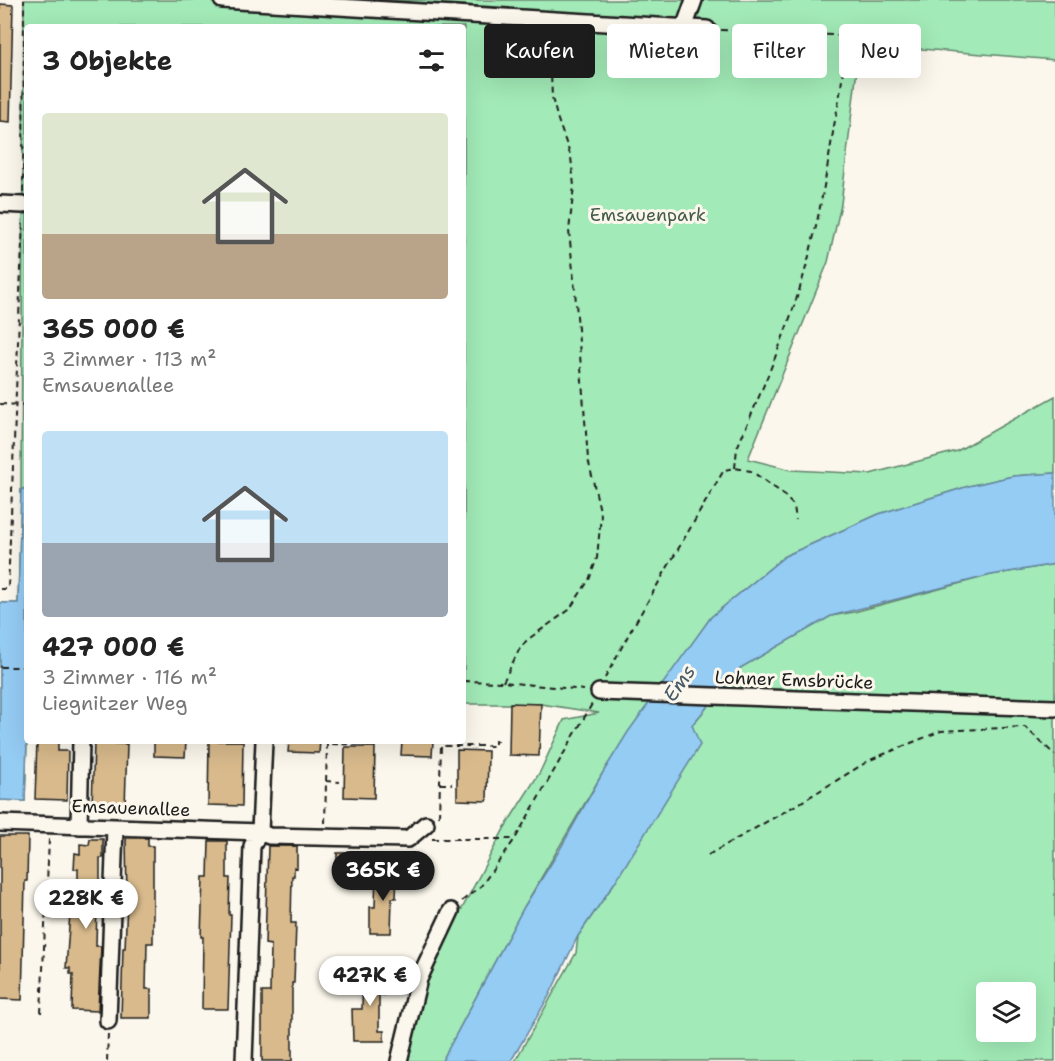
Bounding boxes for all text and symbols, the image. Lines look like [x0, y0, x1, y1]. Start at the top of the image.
chip: Kaufen [484, 24, 595, 78]
chip: Mieten [607, 24, 720, 78]
chip: Filter [732, 24, 827, 78]
chip: Neu [839, 24, 921, 78]
text: 3 Objekte [42, 43, 172, 78]
icon: filters [415, 44, 448, 77]
icon: home [191, 152, 299, 260]
park label: Emsauenpark [590, 203, 706, 227]
text: 365 000 € [42, 311, 185, 346]
text: 3 Zimmer · 113 m² [42, 346, 217, 372]
text: Emsauenallee [42, 372, 174, 398]
icon: home [191, 470, 299, 578]
text: 427 000 € [42, 629, 185, 664]
water label: Ems [657, 659, 701, 707]
text: 3 Zimmer · 116 m² [42, 664, 217, 690]
street label: Lohner Emsbrücke [714, 665, 874, 695]
text: Liegnitzer Weg [42, 690, 188, 716]
street label: Emsauenallee [71, 794, 191, 822]
pin: 365K € [334, 851, 432, 902]
text: 365K € [346, 857, 420, 883]
pin: 228K € [37, 879, 135, 930]
text: 228K € [48, 885, 124, 911]
pin: 427K € [321, 956, 419, 1007]
text: 427K € [333, 962, 407, 988]
map controls [976, 982, 1036, 1042]
button: layers [976, 982, 1036, 1042]

